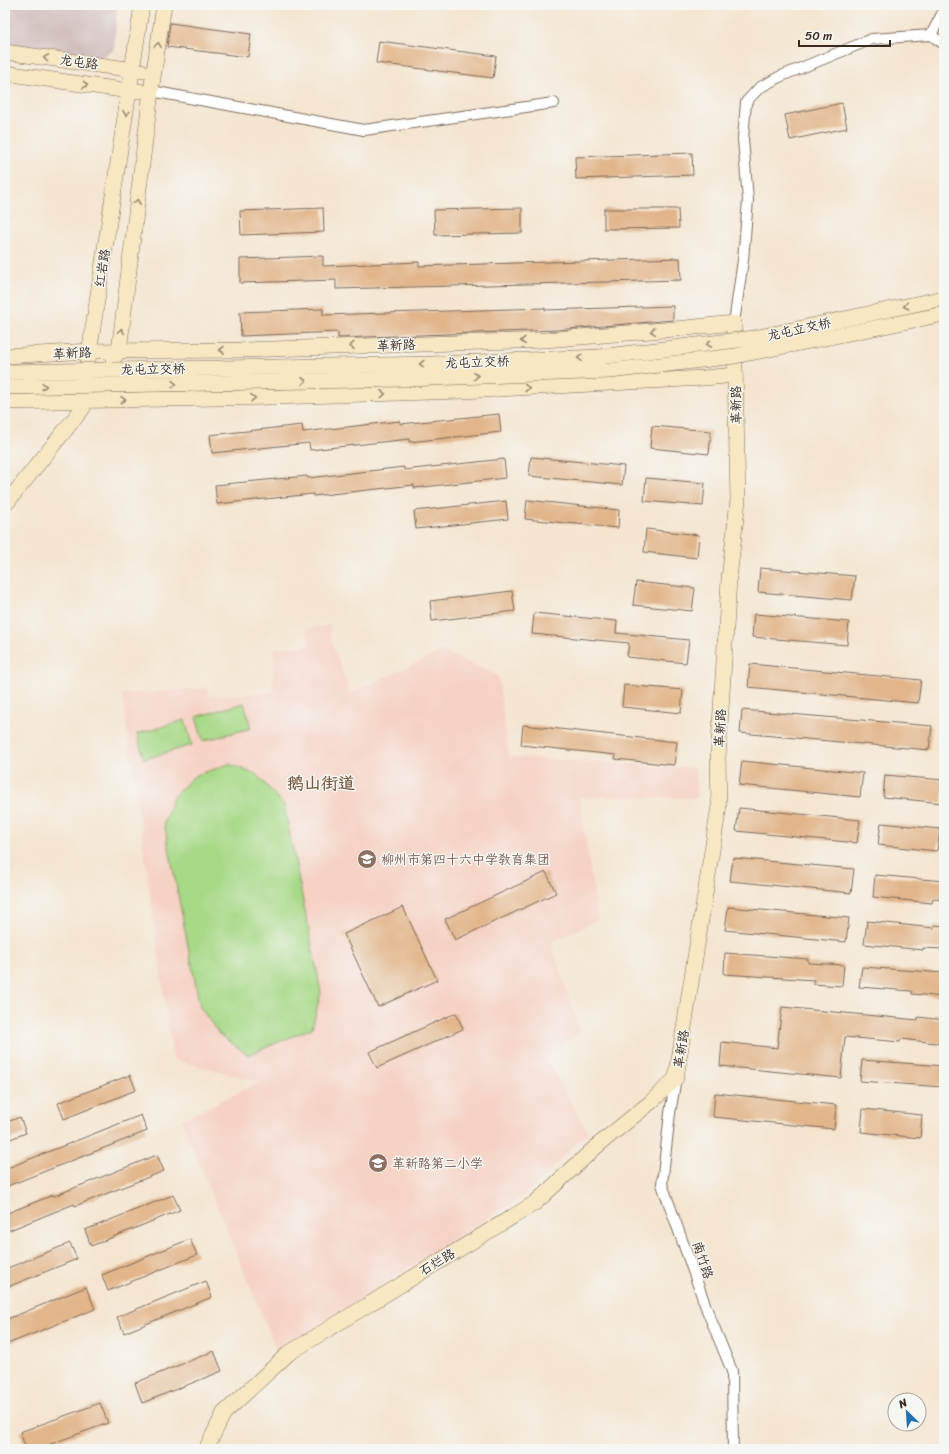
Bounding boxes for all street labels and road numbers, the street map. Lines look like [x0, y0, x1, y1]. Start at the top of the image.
street label: 龙屯路 [58, 48, 100, 76]
street label: 红岩路 [88, 247, 116, 289]
street label: 龙屯立交桥 [765, 311, 833, 347]
street label: 革新路 [376, 333, 416, 357]
street label: 革新路 [52, 340, 92, 366]
street label: 龙屯立交桥 [444, 349, 510, 375]
street label: 龙屯立交桥 [120, 357, 186, 381]
street label: 革新路 [724, 385, 748, 425]
street label: 革新路 [707, 708, 733, 748]
street label: 革新路 [667, 1028, 695, 1070]
street label: 南竹路 [686, 1238, 720, 1282]
street label: 石烂路 [414, 1242, 460, 1282]

